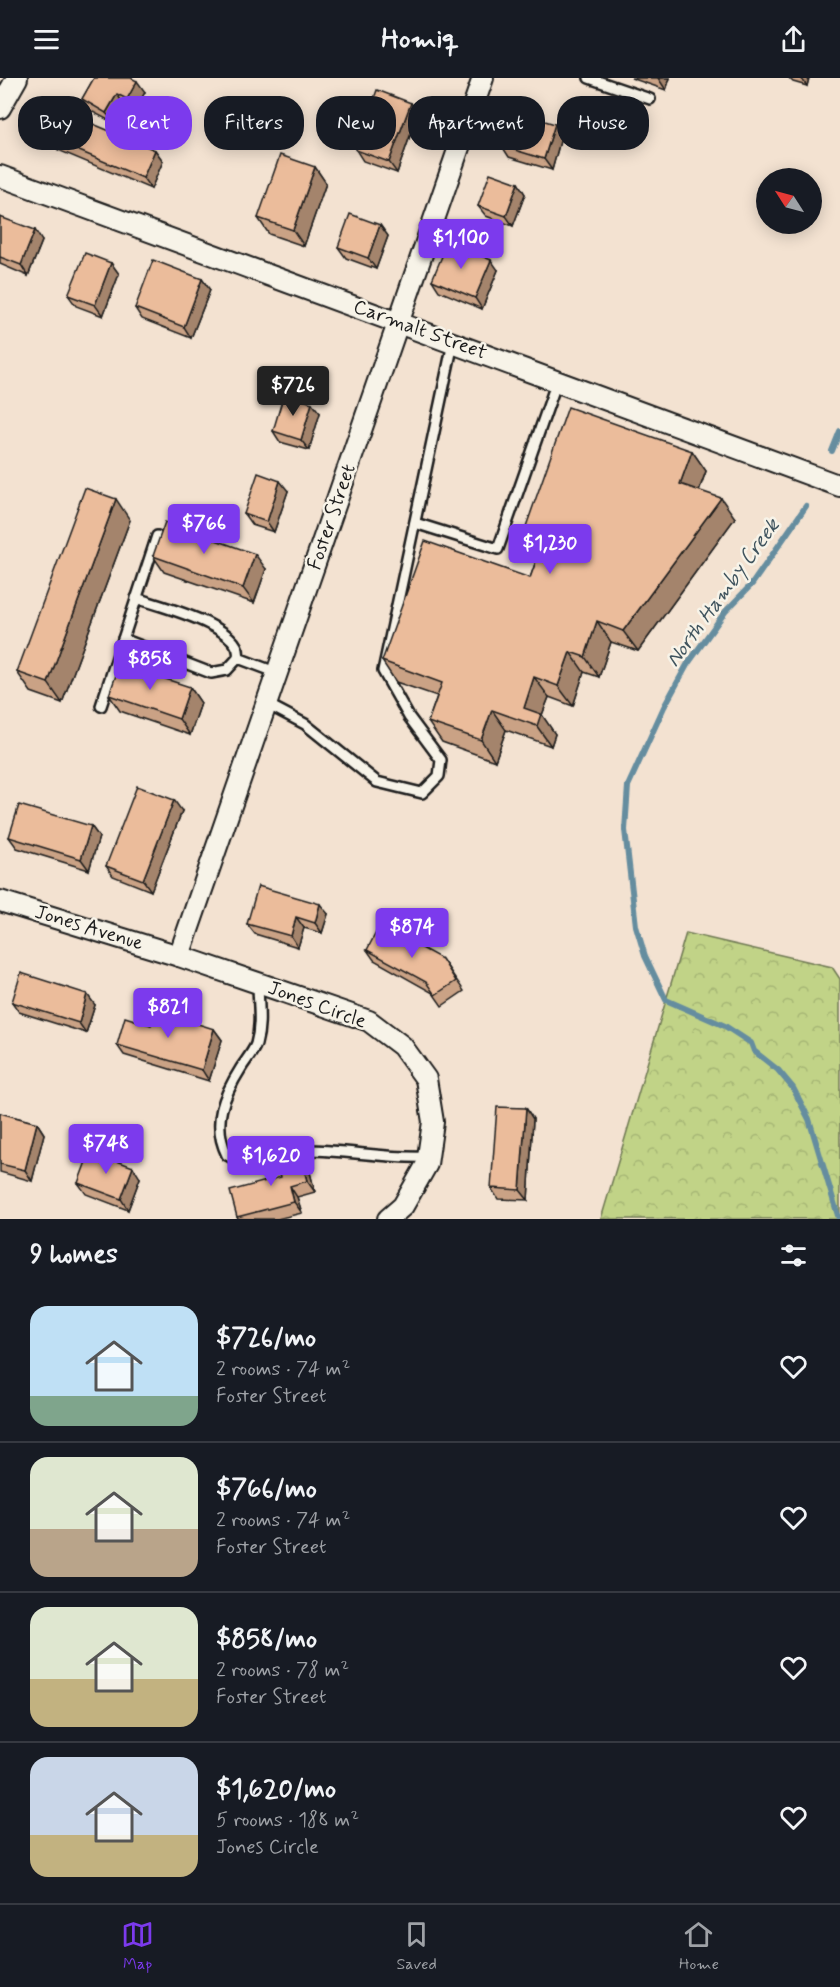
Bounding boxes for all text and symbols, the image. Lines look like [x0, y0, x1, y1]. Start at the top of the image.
text: Homiq [381, 22, 459, 57]
icon: menu [30, 23, 63, 56]
icon: share [777, 23, 810, 56]
chip: Buy [18, 96, 93, 150]
chip: Rent [105, 96, 192, 150]
chip: Filters [204, 96, 304, 150]
chip: New [316, 96, 396, 150]
chip: Apartment [408, 96, 545, 150]
chip: House [557, 96, 649, 150]
north arrow [756, 168, 822, 234]
map controls [756, 168, 822, 234]
pin: $1,100 [412, 219, 510, 270]
text: $1,100 [433, 225, 489, 252]
street label: Carmalt Street [349, 293, 491, 367]
pin: $726 [257, 366, 329, 417]
text: $726 [271, 372, 315, 399]
street label: Foster Street [301, 460, 363, 574]
pin: $766 [168, 504, 240, 555]
text: $766 [182, 510, 226, 537]
water label: North Hamby Creek [660, 512, 787, 673]
pin: $1,230 [501, 524, 599, 575]
text: $1,230 [523, 530, 577, 557]
pin: $858 [114, 640, 186, 691]
text: $858 [128, 646, 172, 673]
street label: Jones Avenue [31, 899, 147, 957]
pin: $874 [376, 908, 448, 959]
text: $874 [390, 914, 434, 941]
street label: Jones Circle [264, 975, 370, 1035]
pin: $821 [132, 988, 204, 1039]
text: $821 [147, 994, 189, 1021]
pin: $748 [70, 1124, 142, 1175]
text: $748 [83, 1130, 129, 1157]
pin: $1,620 [222, 1136, 320, 1187]
text: $1,620 [241, 1142, 301, 1169]
text: 9 homes [30, 1238, 118, 1272]
icon: filters [777, 1239, 810, 1272]
text: $726/mo [216, 1322, 316, 1356]
icon: home [78, 1330, 150, 1402]
icon: heart [777, 1350, 810, 1383]
text: 2 rooms · 74 m² [216, 1356, 350, 1383]
text: Foster Street [216, 1383, 326, 1410]
text: $766/mo [216, 1473, 317, 1507]
icon: home [78, 1481, 150, 1553]
icon: heart [777, 1501, 810, 1534]
text: 2 rooms · 74 m² [216, 1507, 350, 1534]
text: Foster Street [216, 1534, 326, 1561]
text: $858/mo [216, 1623, 317, 1657]
icon: home [78, 1631, 150, 1703]
icon: heart [777, 1651, 810, 1684]
text: 2 rooms · 78 m² [216, 1657, 349, 1684]
text: Foster Street [216, 1684, 326, 1711]
text: $1,620/mo [216, 1773, 336, 1807]
icon: home [78, 1781, 150, 1853]
icon: heart [777, 1801, 810, 1834]
text: 5 rooms · 188 m² [216, 1807, 359, 1834]
text: Jones Circle [216, 1834, 319, 1861]
tab: Map [121, 1918, 154, 1975]
tab: Saved [396, 1918, 437, 1975]
tab: Home [679, 1918, 719, 1975]

